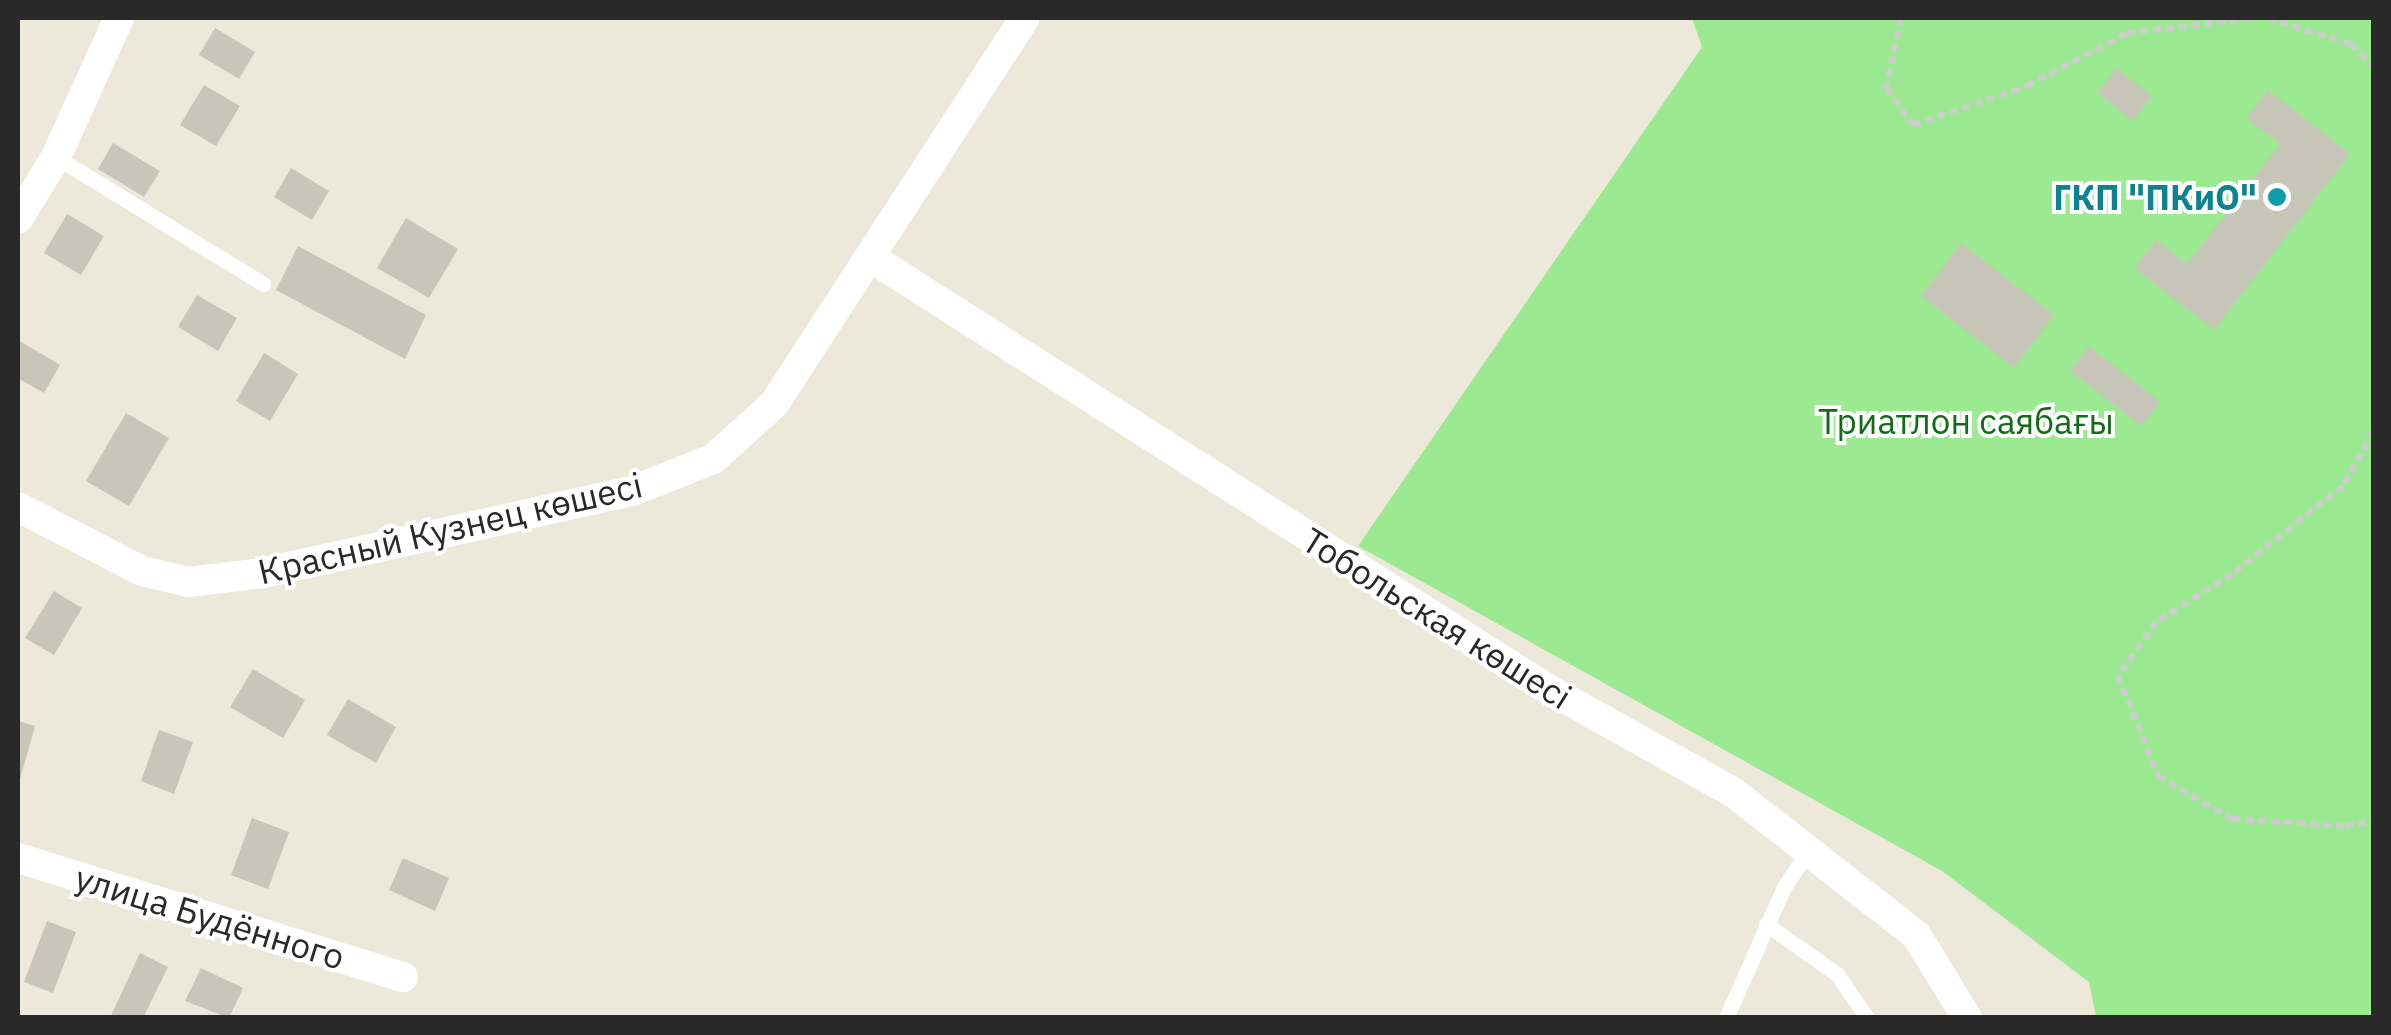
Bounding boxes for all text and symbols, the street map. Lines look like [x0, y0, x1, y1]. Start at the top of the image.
place label: ГКП "ПКиО" [2053, 176, 2257, 218]
marker: ГКП "ПКиО" [2266, 186, 2288, 208]
park label: Триатлон саябағы [1818, 400, 2114, 442]
street label: Красный Кузнец көшесі [254, 463, 646, 593]
street label: Тобольская көшесі [1295, 518, 1579, 718]
street label: улица Будённого [70, 856, 350, 978]

